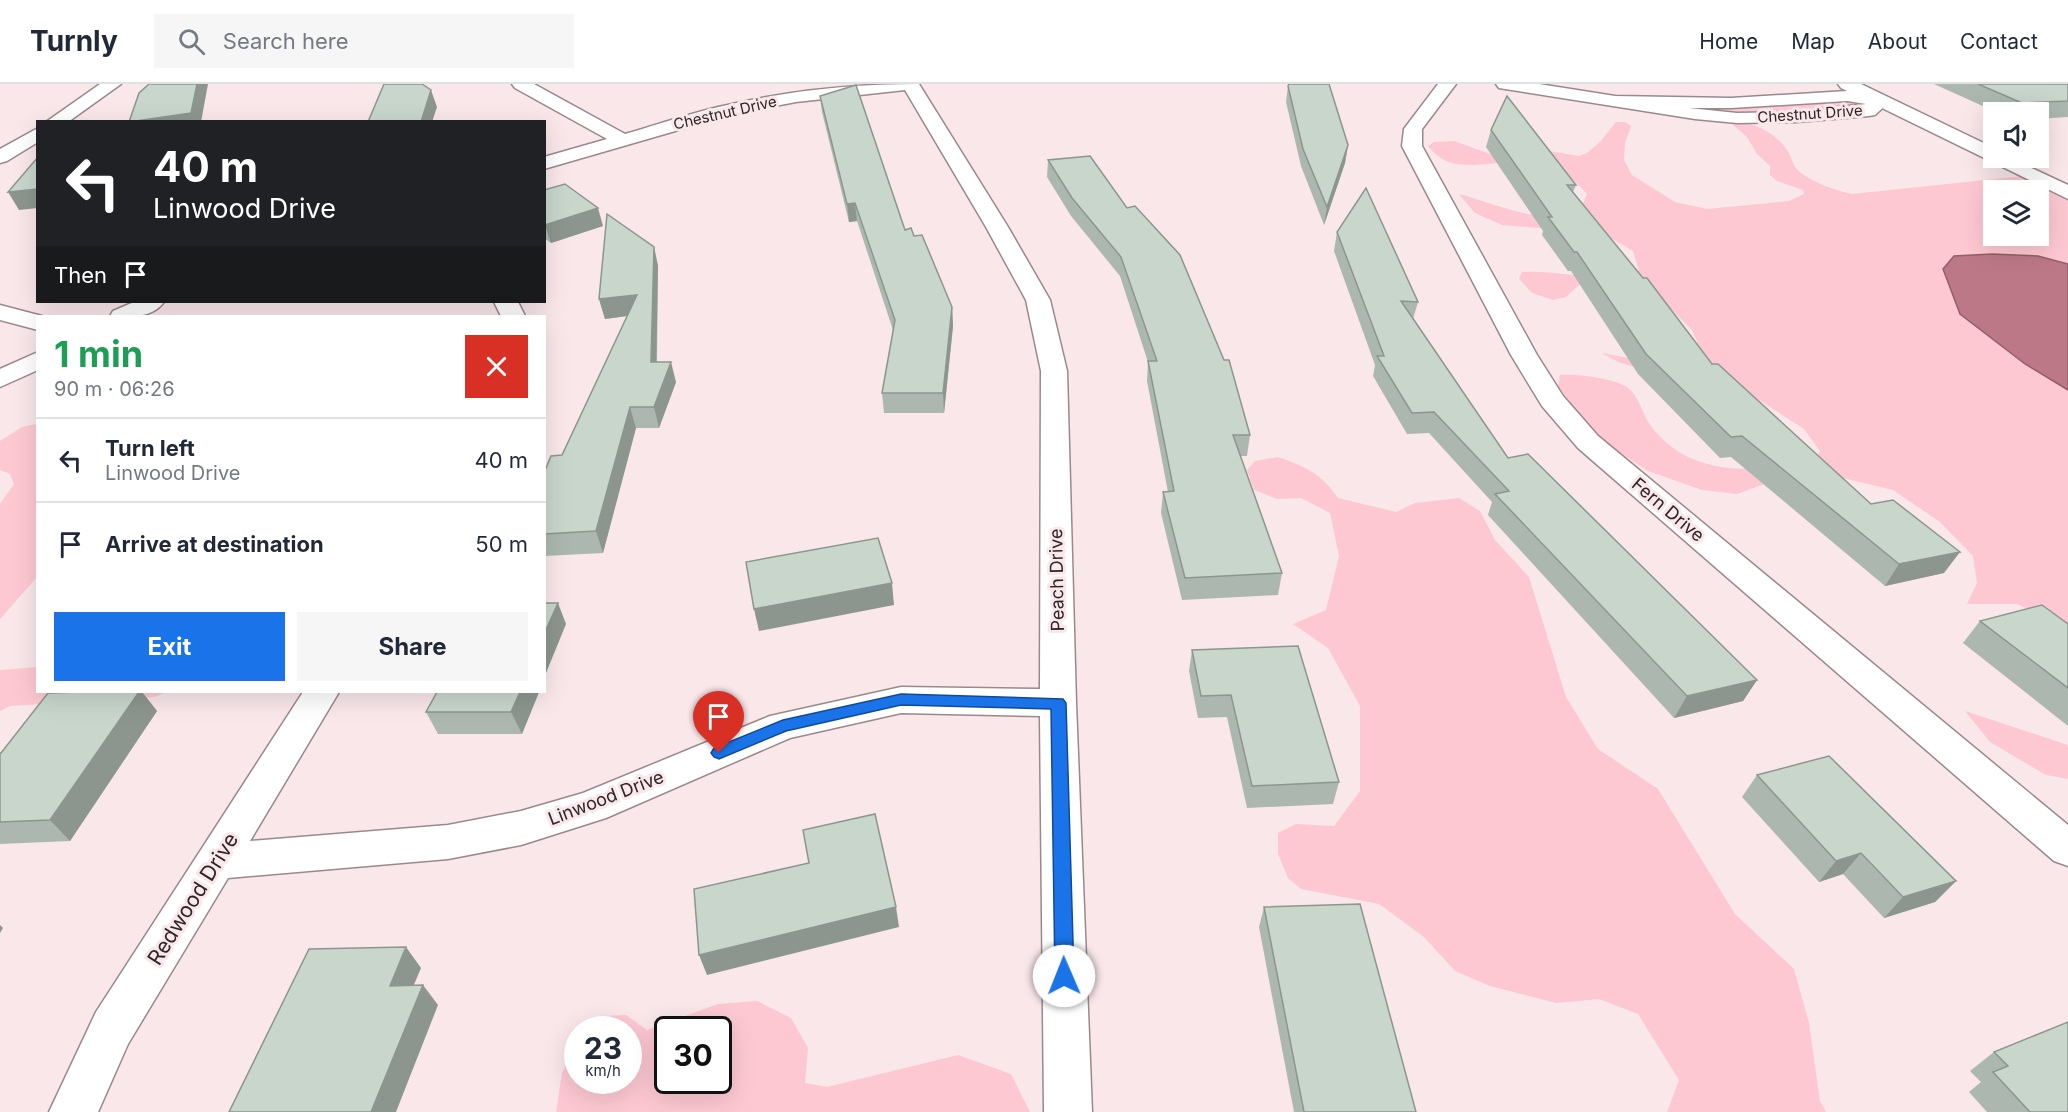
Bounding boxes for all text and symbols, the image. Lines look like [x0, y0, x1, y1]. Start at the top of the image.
search box [154, 14, 574, 68]
text: Turnly [30, 24, 118, 58]
icon: search [175, 25, 208, 58]
text: Search here [223, 28, 349, 54]
text: Home [1699, 29, 1758, 54]
text: Map [1791, 29, 1835, 54]
text: About [1868, 29, 1927, 54]
text: Contact [1960, 29, 2038, 54]
street label: Chestnut Drive [671, 91, 778, 134]
street label: Chestnut Drive [1757, 100, 1863, 127]
map controls [1983, 102, 2049, 246]
button: sound [1983, 102, 2049, 168]
text: 40 m [153, 141, 258, 192]
icon: left [54, 144, 132, 222]
button: layers [1983, 180, 2049, 246]
text: Linwood Drive [153, 192, 336, 225]
icon: arrive [119, 258, 152, 291]
text: Then [54, 262, 107, 288]
text: 1 min [54, 332, 143, 376]
button: close [465, 335, 528, 398]
text: 90 m · 06:26 [54, 377, 175, 401]
text: Turn left [105, 435, 195, 461]
icon: left [54, 444, 87, 477]
text: 40 m [474, 447, 528, 473]
text: Linwood Drive [105, 461, 240, 485]
street label: Fern Drive [1628, 473, 1709, 546]
icon: arrive [54, 528, 87, 561]
street label: Peach Drive [1045, 528, 1068, 632]
text: Arrive at destination [105, 531, 324, 557]
text: 50 m [475, 531, 528, 557]
button: Exit [54, 612, 285, 681]
button: Share [297, 612, 528, 681]
pin [693, 691, 744, 753]
icon: arrive [702, 700, 735, 733]
street label: Linwood Drive [545, 766, 666, 829]
street label: Redwood Drive [142, 828, 243, 969]
position arrow [1032, 944, 1096, 1008]
speed limit sign: 30 [654, 1016, 732, 1094]
text: 23 [584, 1030, 622, 1066]
text: km/h [585, 1061, 621, 1080]

